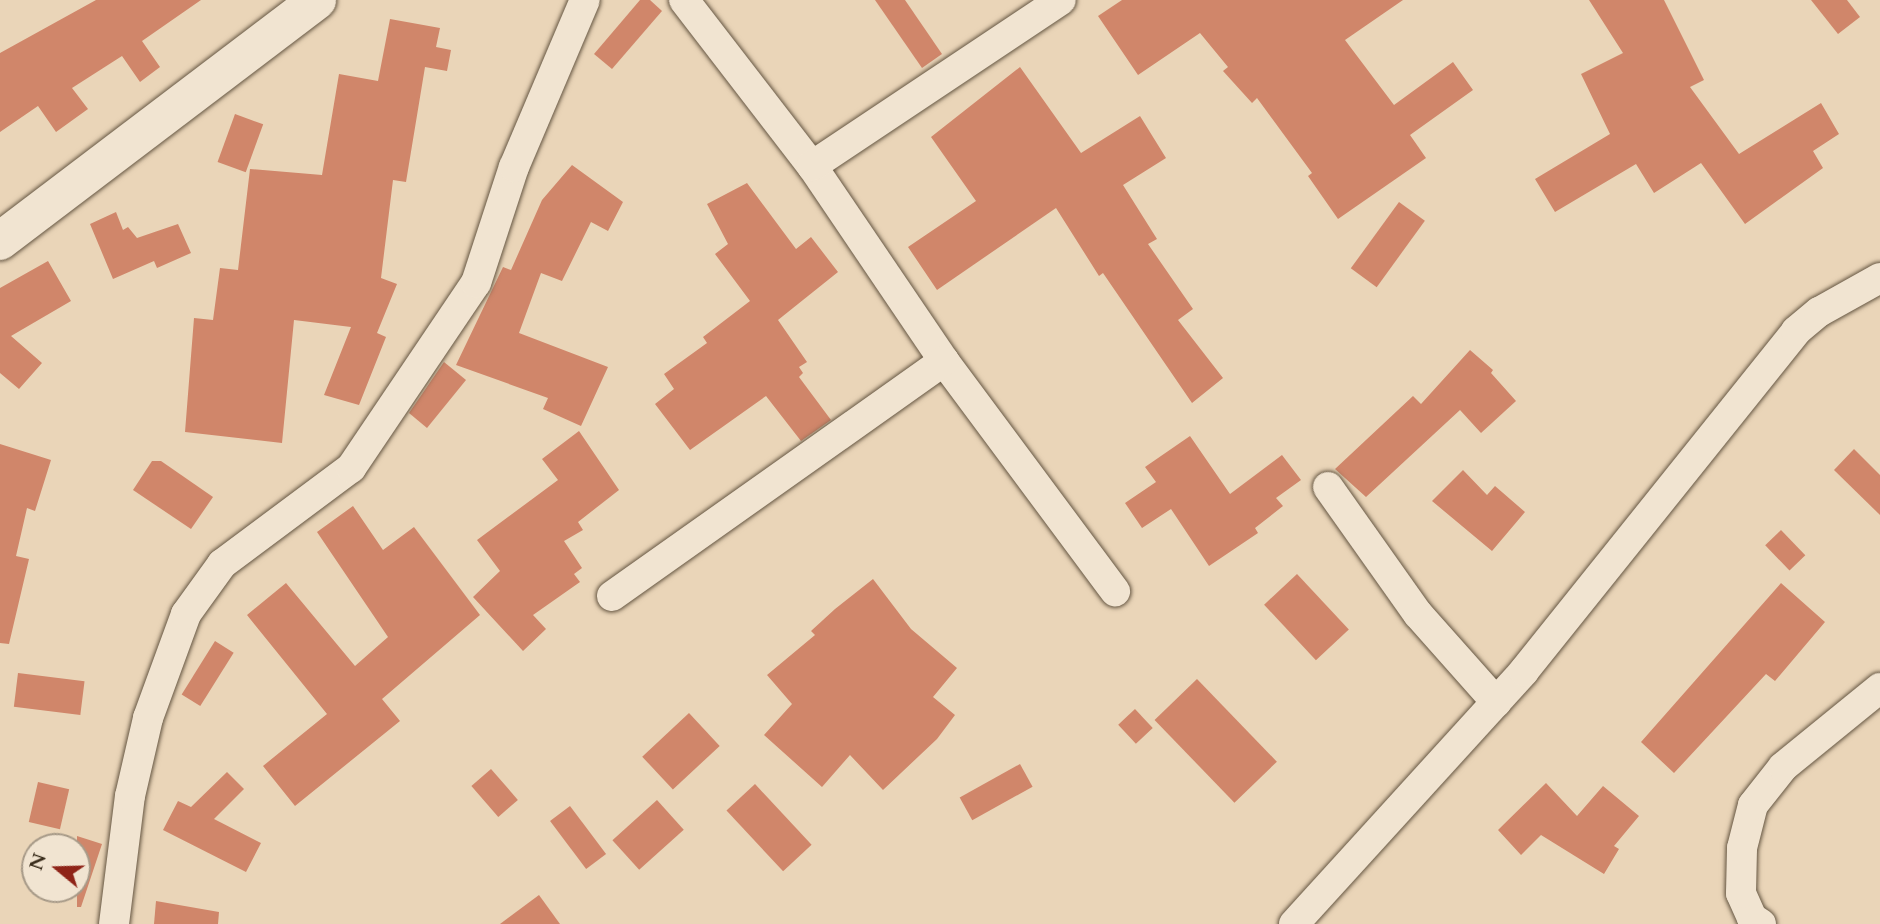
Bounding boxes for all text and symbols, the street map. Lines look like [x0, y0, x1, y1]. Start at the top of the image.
north arrow [21, 833, 91, 903]
text: N [23, 850, 53, 874]

